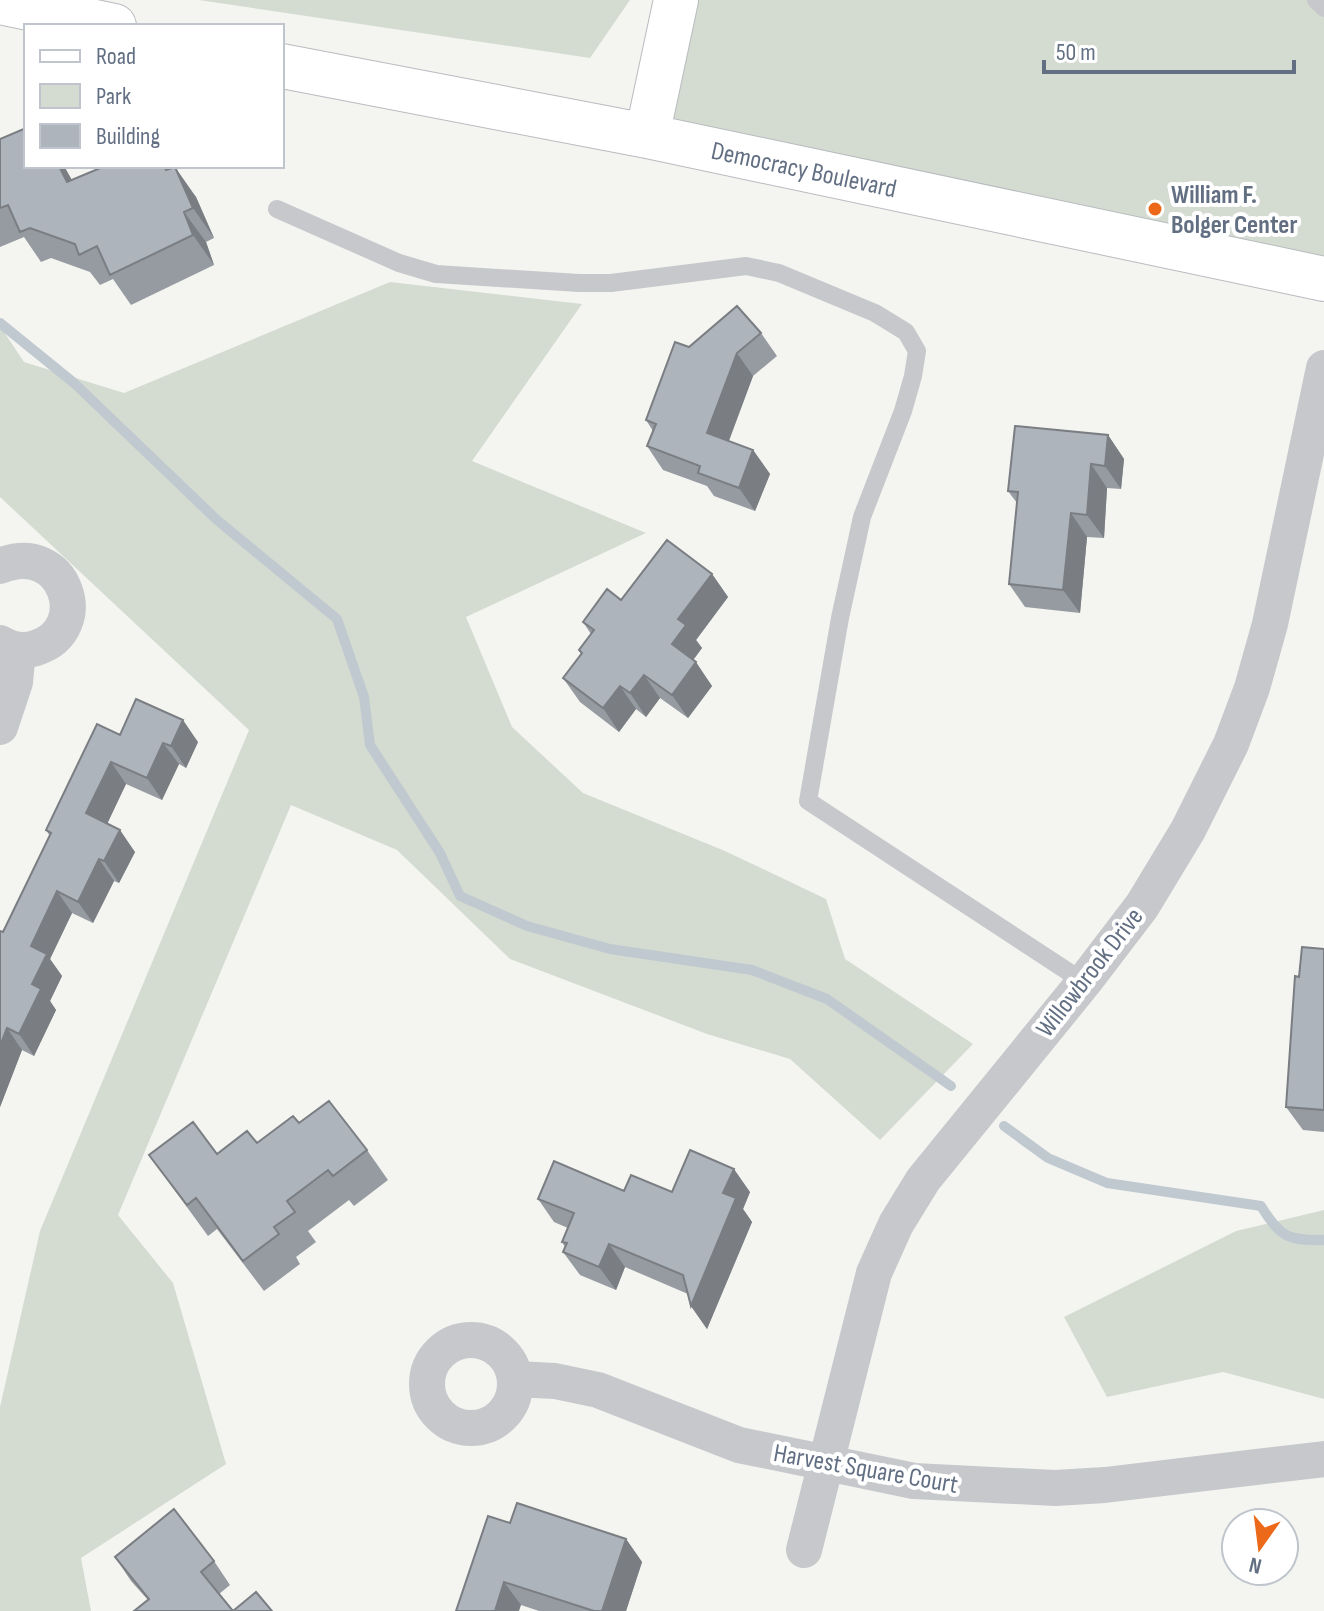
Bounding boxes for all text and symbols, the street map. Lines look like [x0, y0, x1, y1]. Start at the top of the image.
legend [24, 24, 284, 168]
scale bar [1044, 24, 1294, 74]
text: 50 m [1056, 38, 1096, 67]
text: Road [96, 42, 136, 71]
text: Park [96, 82, 131, 111]
text: Building [96, 122, 160, 151]
street label: Democracy Boulevard [708, 136, 899, 205]
place label: William F. Bolger Center [1171, 180, 1298, 241]
marker: William F. Bolger Center [1146, 200, 1164, 218]
street label: Willowbrook Drive [1030, 902, 1150, 1044]
street label: Harvest Square Court [771, 1438, 960, 1501]
north arrow [1220, 1507, 1300, 1587]
text: N [1247, 1550, 1264, 1579]

